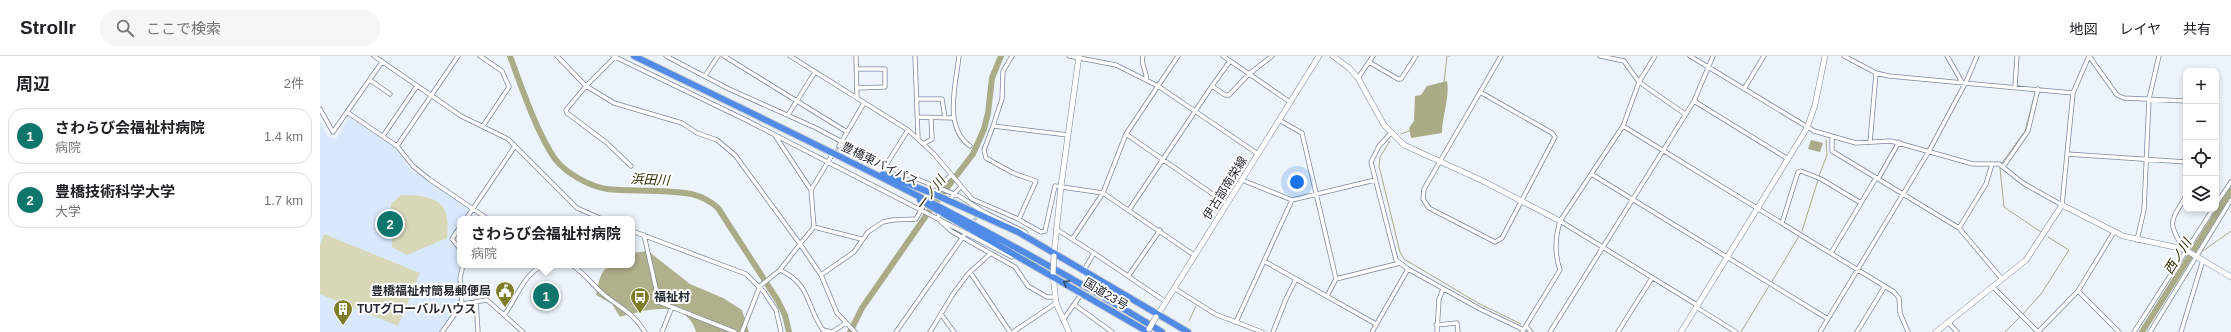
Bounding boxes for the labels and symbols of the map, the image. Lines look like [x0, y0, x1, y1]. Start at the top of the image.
street label: 豊橋東バイパス [839, 139, 921, 189]
street label: 伊古部南栄線 [1200, 154, 1250, 222]
water label: 浜田川 [630, 171, 672, 188]
water label: 一ノ川 [913, 172, 949, 213]
your location [1287, 172, 1307, 192]
pin: 2 [377, 209, 403, 239]
water label: 西ノ川 [2161, 234, 2195, 277]
street label: 国道23号 [1081, 275, 1131, 313]
public building icon: 豊橋福祉村簡易郵便局 [494, 280, 516, 308]
pin: 1 [533, 281, 559, 311]
one-way arrow [1063, 281, 1070, 288]
place label: 豊橋福祉村簡易郵便局 [371, 284, 491, 298]
bus stop icon: 福祉村 [629, 286, 651, 314]
place label: 福祉村 [654, 290, 690, 304]
building icon: TUTグローバルハウス [332, 298, 354, 326]
place label: TUTグローバルハウス [357, 302, 476, 316]

